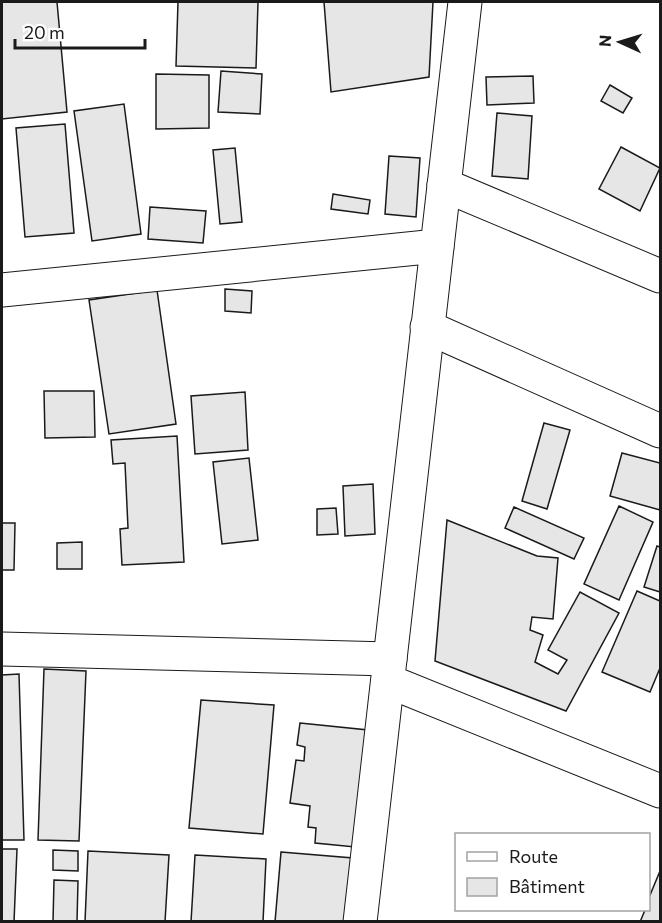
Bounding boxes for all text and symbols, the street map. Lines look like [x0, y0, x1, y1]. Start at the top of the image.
scale bar [15, 12, 146, 50]
north arrow [590, 12, 650, 72]
text: 20 m [24, 21, 65, 43]
text: N [595, 34, 614, 48]
legend [455, 833, 650, 911]
text: Route [509, 845, 558, 867]
text: Bâtiment [509, 875, 585, 897]

